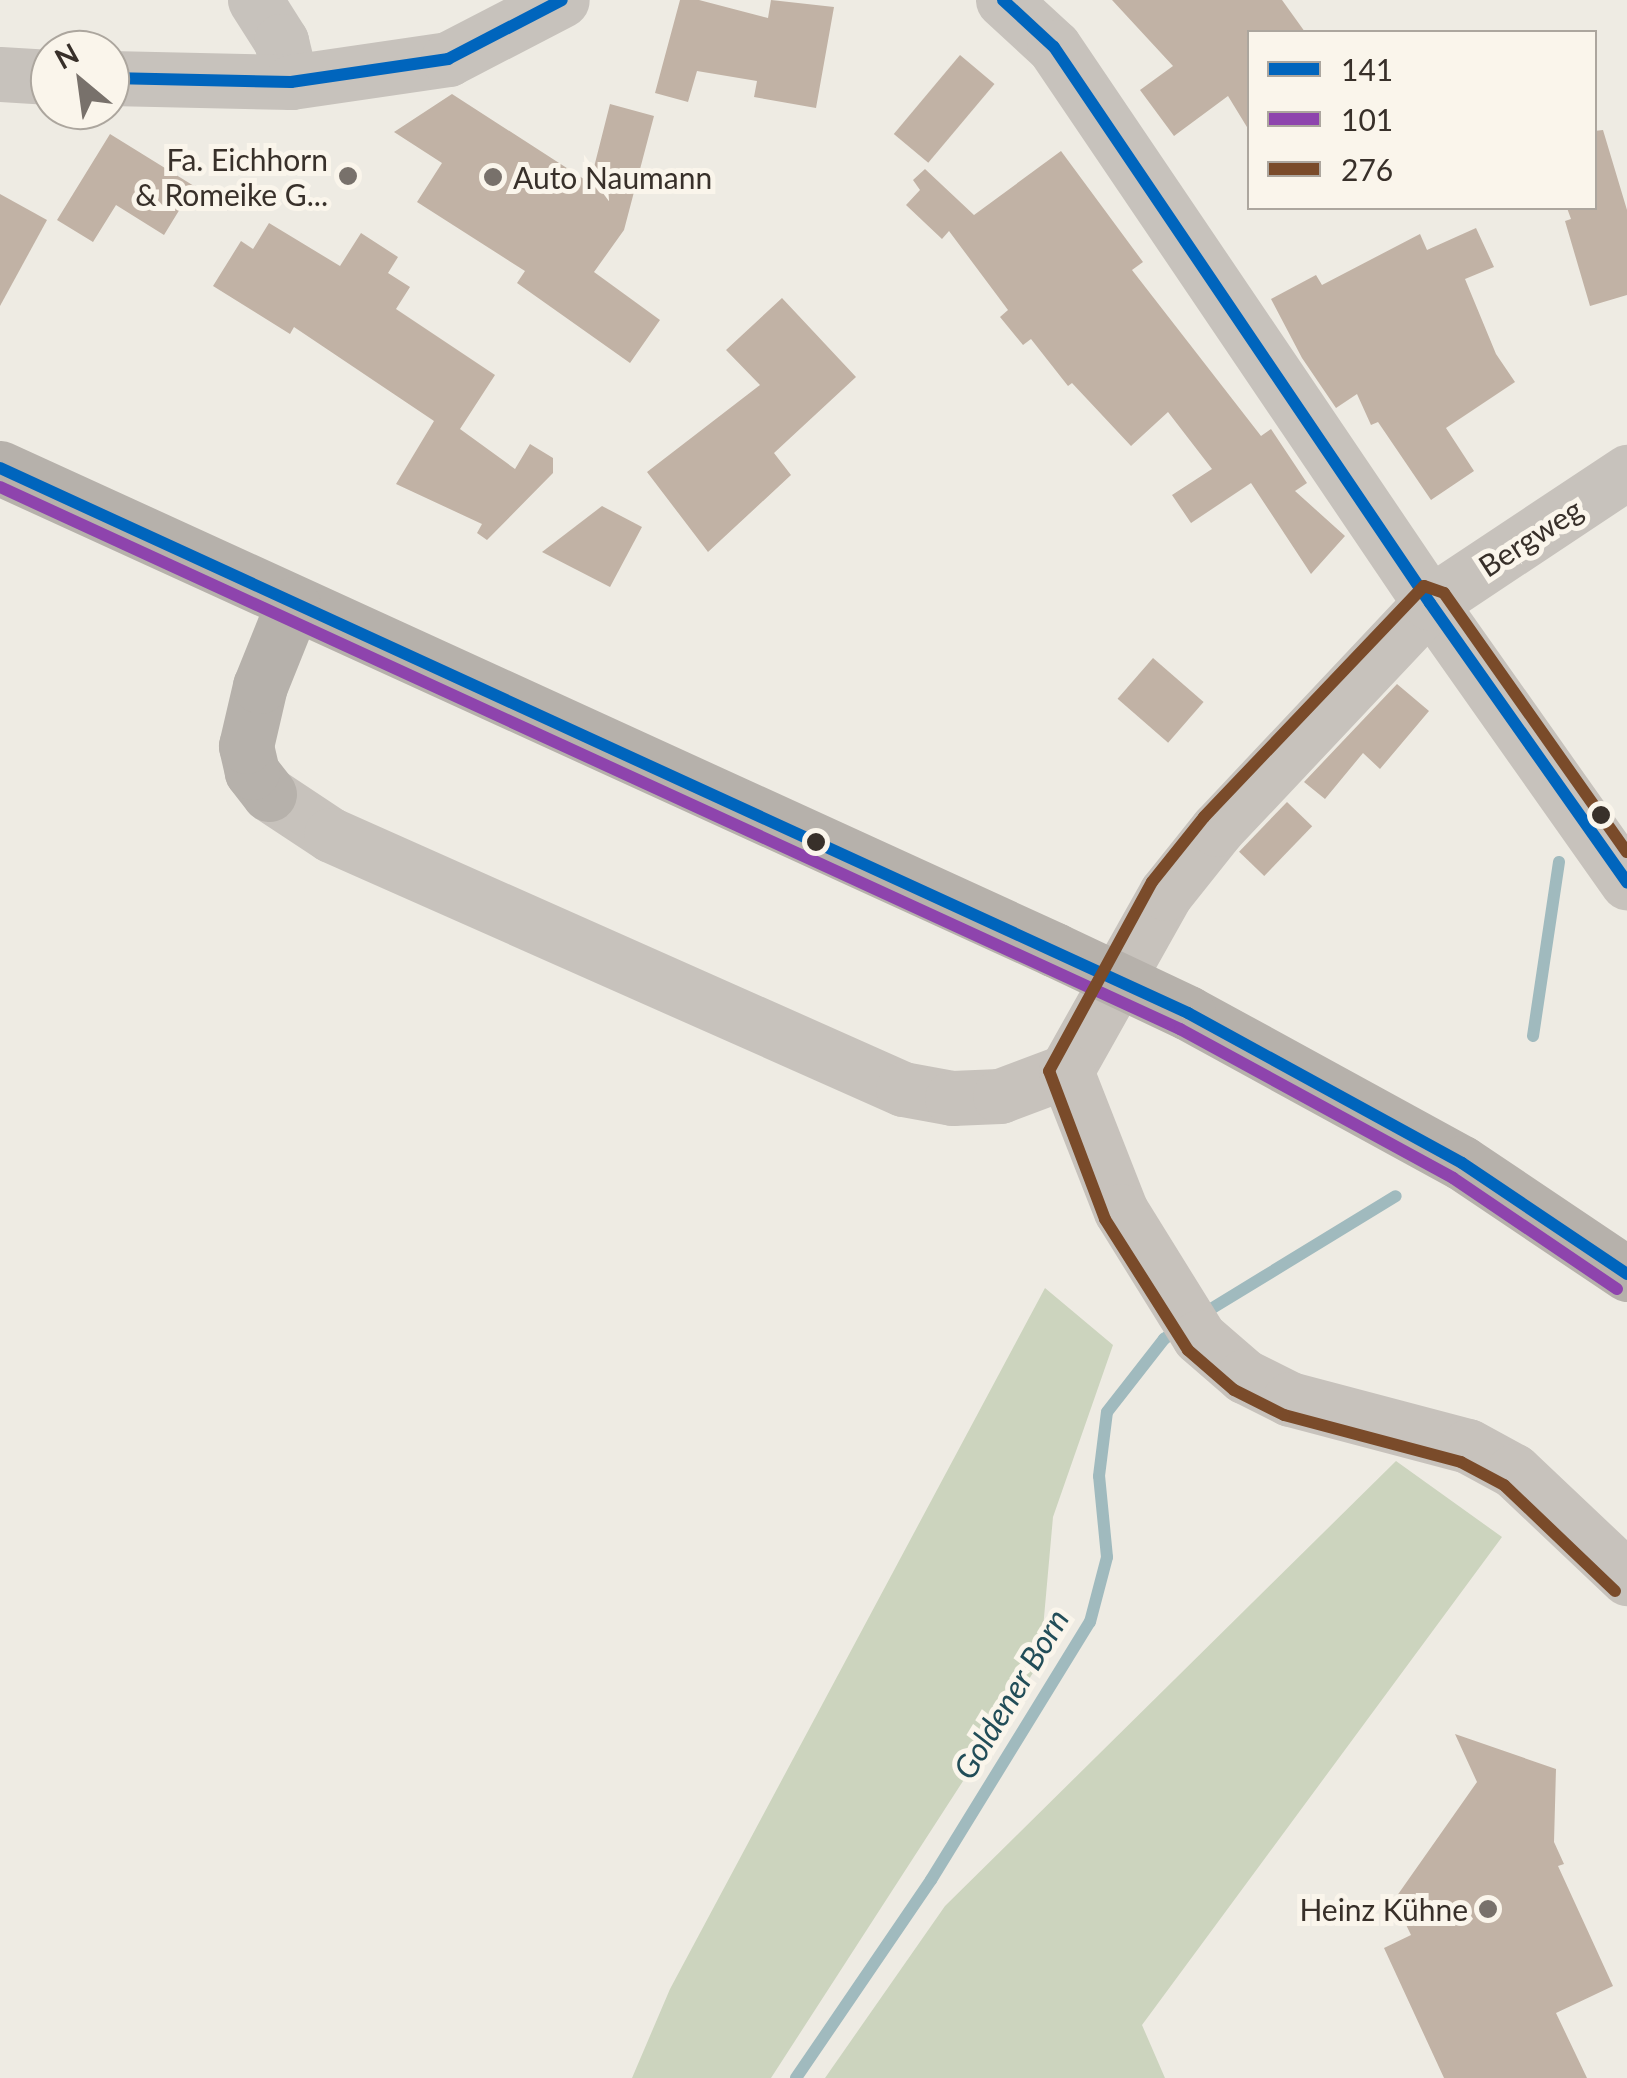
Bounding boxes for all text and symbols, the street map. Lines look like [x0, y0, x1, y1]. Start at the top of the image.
north arrow [30, 30, 130, 130]
legend [1247, 30, 1597, 210]
text: N [49, 35, 84, 76]
text: 141 [1341, 51, 1393, 87]
text: 101 [1341, 101, 1393, 137]
place label: Fa. Eichhorn & Romeike G... [135, 141, 328, 212]
text: 276 [1341, 151, 1393, 187]
place label: Auto Naumann [513, 159, 712, 195]
marker: Fa. Eichhorn & Romeike G... [337, 165, 359, 187]
marker: Auto Naumann [482, 166, 504, 188]
street label: Bergweg [1472, 490, 1588, 584]
unlabelled marker [1591, 805, 1611, 825]
unlabelled marker [806, 832, 826, 852]
water label: Goldener Born [945, 1602, 1077, 1786]
place label: Heinz Kühne [1299, 1891, 1468, 1927]
marker: Heinz Kühne [1477, 1898, 1499, 1920]

